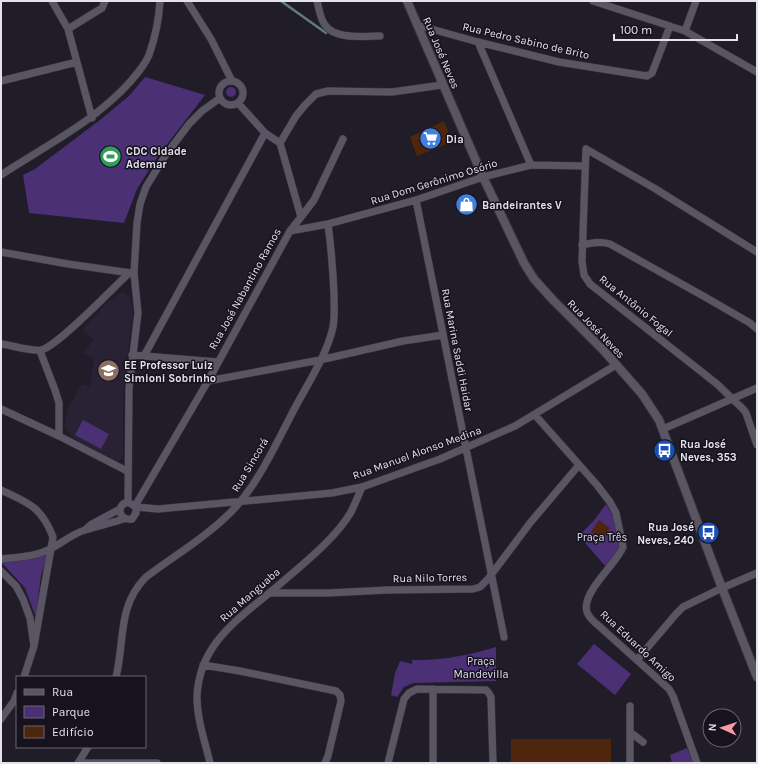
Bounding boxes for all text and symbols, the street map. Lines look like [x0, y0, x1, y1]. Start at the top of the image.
street label: Rua José Neves [420, 15, 462, 91]
scale bar [614, 16, 737, 42]
street label: Rua Pedro Sabino de Brito [461, 20, 591, 62]
text: 100 m [620, 23, 652, 37]
supermarket icon: Dia [418, 126, 444, 152]
place label: Dia [446, 133, 464, 146]
sports icon: CDC Cidade Ademar [97, 144, 123, 170]
place label: CDC Cidade Ademar [126, 145, 187, 171]
street label: Rua Dom Gerônimo Osório [369, 156, 499, 208]
shop icon: Bandeirantes V [453, 192, 479, 218]
place label: Bandeirantes V [482, 199, 562, 212]
street label: Rua José Nabantino Ramos [206, 226, 284, 352]
street label: Rua Antônio Fogal [597, 272, 675, 340]
street label: Rua Marina Saddi Haidar [439, 287, 475, 413]
street label: Rua José Neves [565, 297, 627, 361]
school or university icon: EE Professor Luiz Simioni Sobrinho [96, 358, 122, 384]
place label: EE Professor Luiz Simioni Sobrinho [124, 359, 216, 385]
street label: Rua Manuel Alonso Medina [351, 424, 483, 482]
street label: Rua Sincorá [229, 436, 271, 494]
bus stop icon: Rua José Neves, 353 [651, 437, 677, 463]
place label: Rua José Neves, 353 [680, 438, 737, 464]
bus stop icon: Rua José Neves, 240 [696, 520, 722, 546]
place label: Rua José Neves, 240 [637, 521, 694, 547]
park label: Praça Três [577, 531, 628, 544]
street label: Rua Manguaba [217, 565, 283, 625]
street label: Rua Nilo Torres [393, 571, 468, 585]
street label: Rua Eduardo Amigo [597, 608, 679, 684]
park label: Praça Mandevilla [453, 655, 509, 681]
legend [16, 676, 146, 748]
text: Rua [52, 685, 73, 699]
text: Parque [52, 705, 90, 719]
north arrow [702, 708, 742, 748]
text: N [706, 723, 719, 732]
text: Edifício [52, 725, 93, 739]

